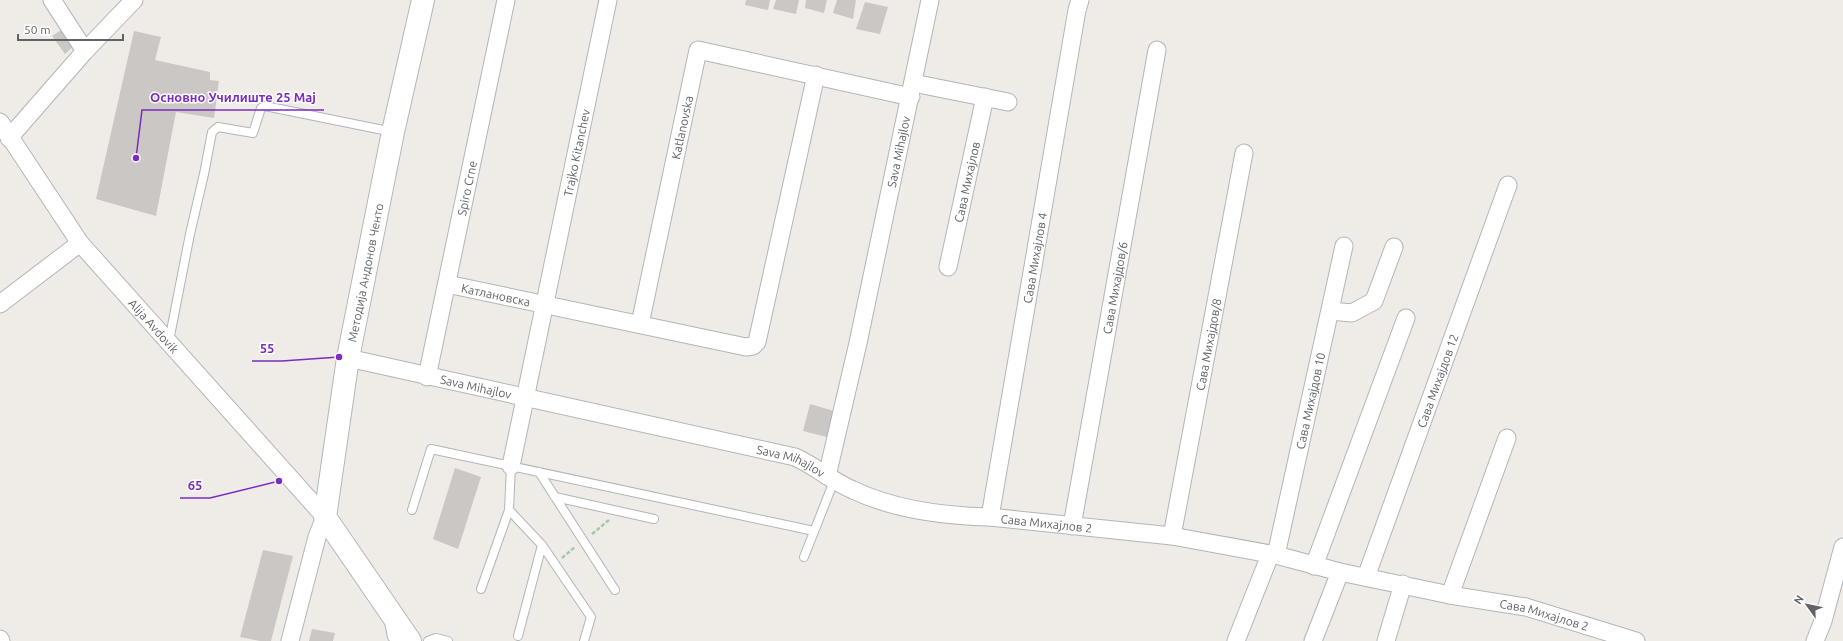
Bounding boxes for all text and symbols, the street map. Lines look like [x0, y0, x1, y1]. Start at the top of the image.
scale bar [18, 16, 123, 42]
text: 50 m [24, 23, 51, 36]
callout: Основно Училиште 25 Мај [142, 85, 324, 110]
text: Основно Училиште 25 Мај [150, 90, 316, 104]
street label: Katlanovska [669, 94, 695, 160]
street label: Trajko Kitanchev [561, 108, 592, 197]
street label: Sava Mihajlov [884, 115, 912, 189]
street label: Сава Михајлов [951, 140, 982, 224]
street label: Spiro Crne [454, 159, 479, 217]
street label: Методија Андонов Ченто [345, 202, 385, 343]
street label: Сава Михајлов 4 [1020, 211, 1049, 304]
street label: Сава Михајдов/6 [1100, 240, 1129, 335]
street label: Катлановска [460, 281, 532, 308]
street label: Alija Avdovik [126, 296, 181, 355]
street label: Сава Михајдов/8 [1193, 297, 1223, 392]
street label: Сава Михајдов 12 [1414, 332, 1460, 429]
callout: 55 [252, 336, 282, 361]
text: 55 [260, 341, 274, 355]
street label: Сава Михајдов 10 [1293, 351, 1327, 450]
street label: Sava Mihajlov [439, 372, 513, 401]
street label: Sava Mihajlov [755, 442, 828, 479]
callout: 65 [180, 473, 210, 498]
text: 65 [188, 478, 202, 492]
street label: Сава Михајлов 2 [1000, 512, 1093, 534]
north arrow [1787, 585, 1827, 625]
text: N [1791, 593, 1806, 606]
street label: Сава Михајлов 2 [1499, 596, 1590, 633]

